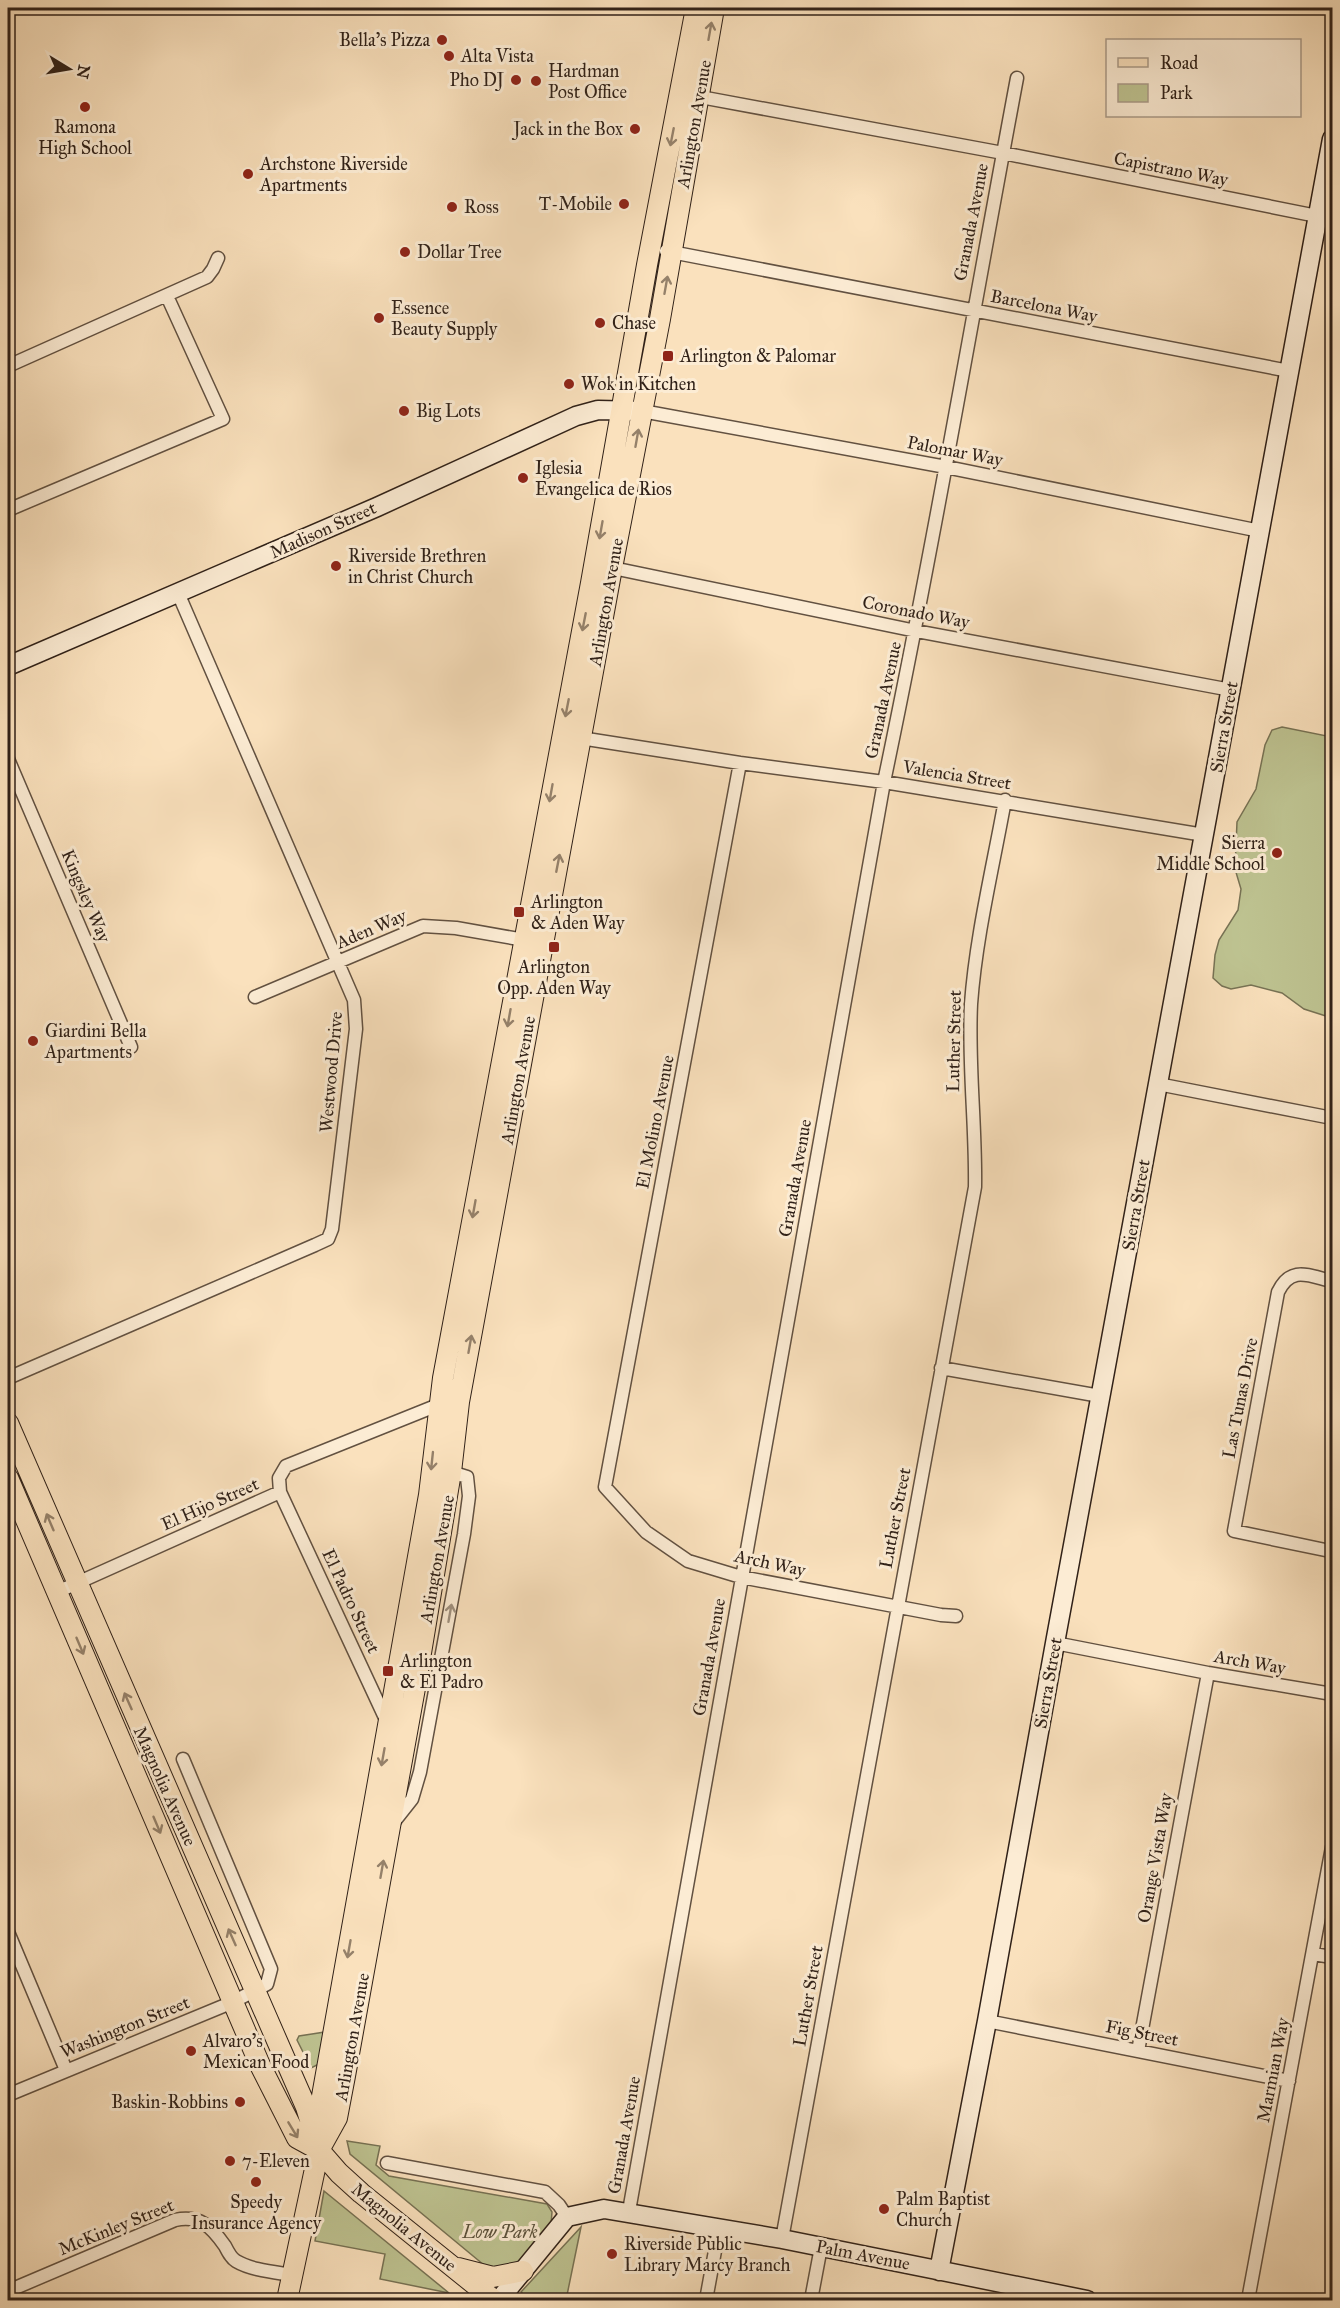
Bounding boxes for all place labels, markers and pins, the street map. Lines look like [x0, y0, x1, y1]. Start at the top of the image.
place label: Bella's Pizza [339, 29, 430, 51]
marker: Bella's Pizza [435, 33, 449, 47]
place label: Alta Vista [460, 45, 534, 67]
marker: Alta Vista [442, 49, 456, 63]
place label: Hardman Post Office [548, 60, 627, 103]
place label: Pho DJ [449, 69, 505, 92]
marker: Pho DJ [509, 73, 523, 87]
marker: Hardman Post Office [529, 74, 543, 88]
marker: Ramona High School [78, 100, 92, 114]
place label: Ramona High School [38, 116, 132, 160]
place label: Jack in the Box [511, 118, 623, 141]
marker: Jack in the Box [628, 122, 642, 136]
place label: Archstone Riverside Apartments [259, 153, 408, 196]
marker: Archstone Riverside Apartments [241, 167, 255, 181]
place label: T-Mobile [539, 193, 612, 215]
place label: Ross [464, 196, 499, 218]
marker: T-Mobile [617, 197, 631, 211]
marker: Ross [445, 200, 459, 214]
place label: Dollar Tree [417, 241, 502, 263]
marker: Dollar Tree [398, 245, 412, 259]
place label: Essence Beauty Supply [391, 297, 498, 340]
marker: Essence Beauty Supply [372, 311, 386, 325]
place label: Chase [612, 312, 656, 334]
marker: Chase [593, 316, 607, 330]
place label: Arlington & Palomar [679, 345, 836, 368]
marker: Arlington & Palomar [661, 349, 675, 363]
place label: Wok in Kitchen [581, 373, 696, 395]
marker: Wok in Kitchen [562, 377, 576, 391]
place label: Big Lots [416, 400, 481, 423]
marker: Big Lots [397, 404, 411, 418]
place label: Iglesia Evangelica de Rios [535, 457, 672, 501]
marker: Iglesia Evangelica de Rios [516, 471, 530, 485]
place label: Riverside Brethren in Christ Church [348, 545, 486, 588]
marker: Riverside Brethren in Christ Church [329, 559, 343, 573]
place label: Sierra Middle School [1156, 832, 1265, 875]
marker: Sierra Middle School [1270, 846, 1284, 860]
place label: Arlington & Aden Way [530, 891, 625, 934]
marker: Arlington & Aden Way [512, 905, 526, 919]
marker: Arlington Opp. Aden Way [547, 940, 561, 954]
place label: Arlington Opp. Aden Way [497, 956, 611, 999]
place label: Giardini Bella Apartments [44, 1020, 147, 1063]
marker: Giardini Bella Apartments [26, 1034, 40, 1048]
place label: Arlington & El Padro [399, 1650, 483, 1693]
marker: Arlington & El Padro [381, 1664, 395, 1678]
place label: Alvaro's Mexican Food [202, 2030, 309, 2073]
marker: Alvaro's Mexican Food [184, 2044, 198, 2058]
place label: Baskin-Robbins [111, 2091, 228, 2113]
marker: Baskin-Robbins [233, 2095, 247, 2109]
place label: 7-Eleven [242, 2150, 310, 2172]
marker: 7-Eleven [223, 2154, 237, 2168]
marker: Speedy Insurance Agency [249, 2175, 263, 2189]
place label: Palm Baptist Church [896, 2188, 991, 2231]
place label: Speedy Insurance Agency [191, 2191, 322, 2235]
marker: Palm Baptist Church [877, 2202, 891, 2216]
place label: Riverside Public Library Marcy Branch [624, 2233, 791, 2276]
marker: Riverside Public Library Marcy Branch [605, 2247, 619, 2261]

